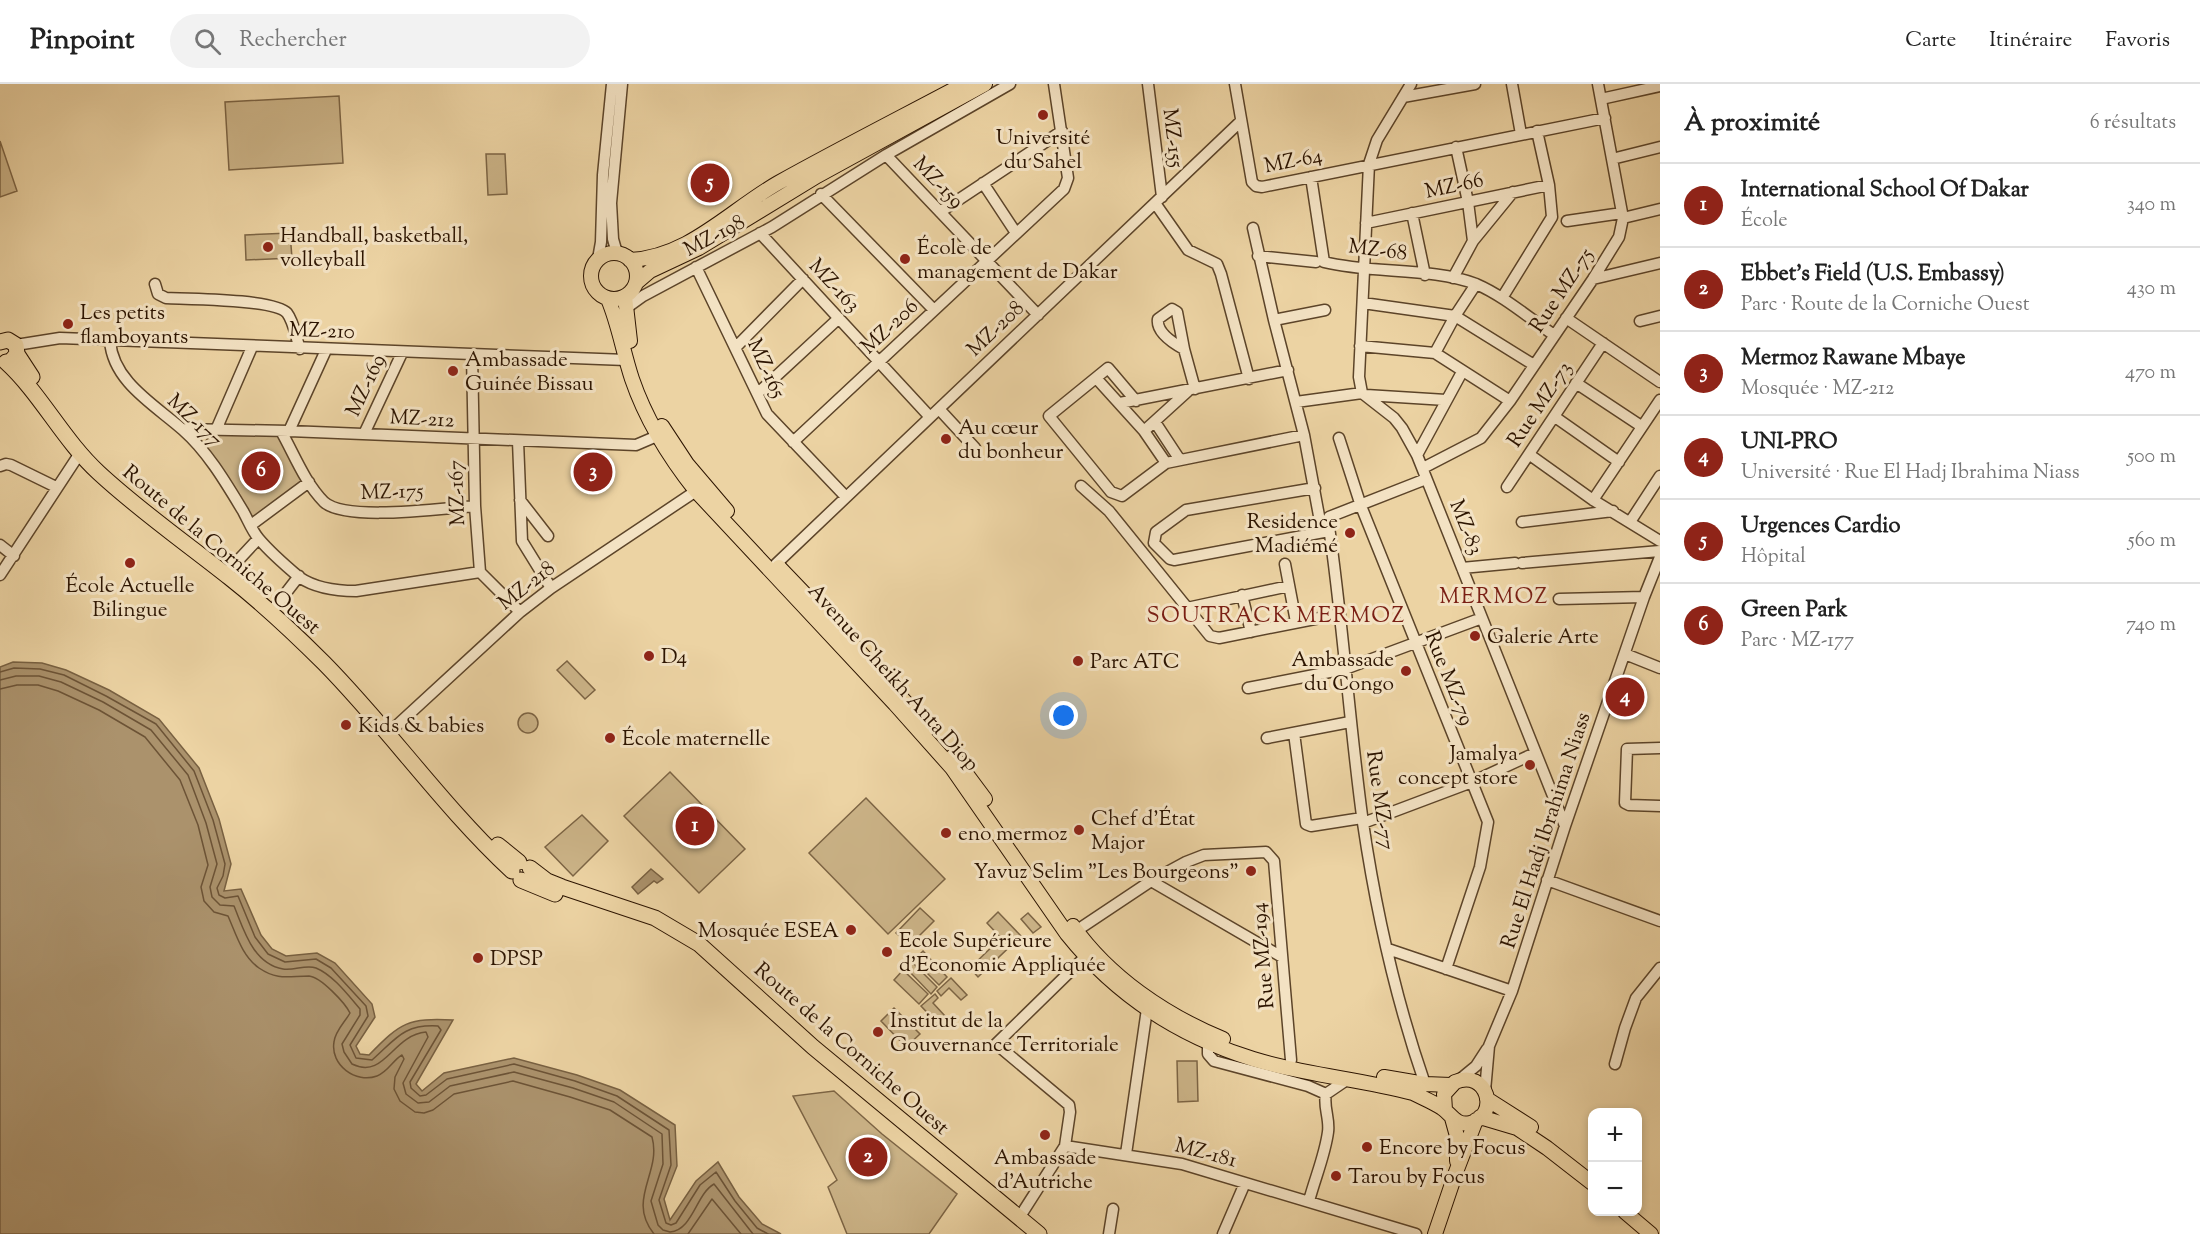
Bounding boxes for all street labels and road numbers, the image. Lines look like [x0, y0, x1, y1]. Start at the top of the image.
street label: MZ-155 [1153, 107, 1191, 170]
street label: MZ-64 [1262, 142, 1325, 182]
street label: MZ-159 [905, 150, 970, 216]
street label: MZ-66 [1422, 166, 1486, 208]
street label: MZ-198 [679, 208, 751, 265]
street label: MZ-68 [1347, 232, 1409, 269]
street label: Rue MZ-75 [1523, 243, 1602, 340]
street label: MZ-163 [801, 253, 866, 320]
street label: MZ-206 [855, 293, 926, 362]
street label: MZ-208 [961, 295, 1032, 364]
street label: MZ-210 [288, 316, 355, 348]
street label: MZ-165 [738, 334, 792, 404]
street label: MZ-169 [339, 350, 394, 422]
street label: Rue MZ-73 [1501, 356, 1581, 454]
street label: MZ-177 [159, 388, 228, 456]
street label: MZ-212 [389, 403, 455, 437]
street label: Route de la Corniche Ouest [115, 459, 326, 642]
street label: MZ-167 [442, 459, 474, 527]
street label: MZ-175 [360, 477, 424, 509]
street label: MZ-83 [1441, 496, 1490, 560]
street label: MZ-218 [492, 555, 562, 619]
street label: Avenue Cheikh Anta Diop [800, 578, 985, 779]
street label: Rue MZ-79 [1416, 627, 1481, 730]
street label: Rue El Hadj Ibrahima Niass [1495, 709, 1599, 953]
street label: Rue MZ-77 [1357, 749, 1401, 852]
street label: Rue MZ-194 [1244, 901, 1284, 1010]
street label: Route de la Corniche Ouest [746, 956, 955, 1143]
street label: MZ-181 [1171, 1131, 1240, 1177]

